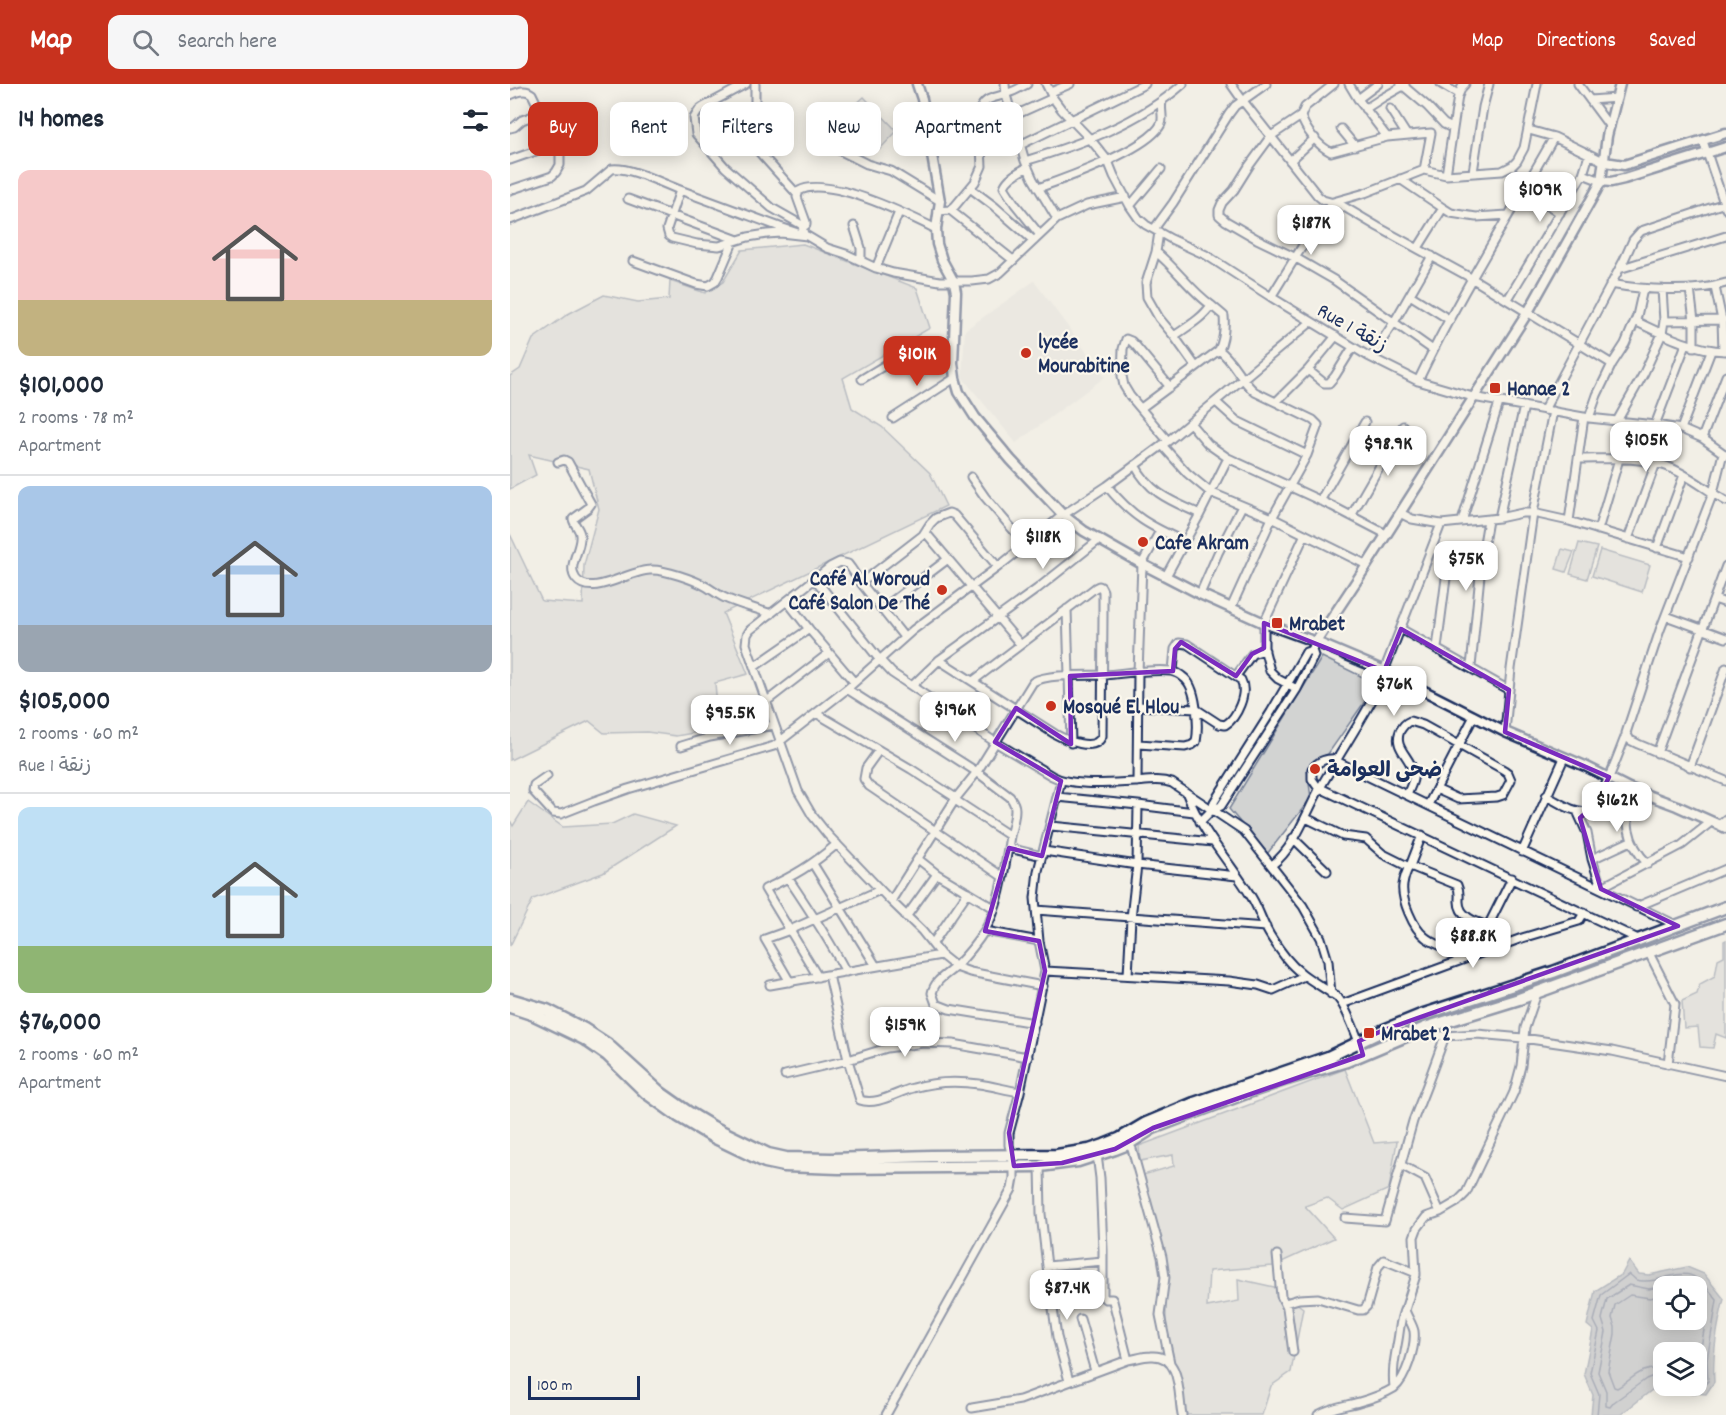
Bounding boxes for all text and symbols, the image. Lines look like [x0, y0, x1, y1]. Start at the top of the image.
search box [108, 15, 528, 69]
text: Map [30, 22, 72, 62]
icon: search [129, 26, 162, 59]
text: Search here [177, 27, 277, 58]
text: Map [1472, 27, 1503, 57]
text: Directions [1536, 27, 1616, 57]
text: Saved [1649, 27, 1696, 57]
text: 14 homes [18, 102, 104, 139]
chip: Buy [528, 102, 598, 156]
chip: Rent [610, 102, 688, 156]
chip: Filters [700, 102, 794, 156]
chip: New [806, 102, 881, 156]
chip: Apartment [893, 102, 1023, 156]
icon: filters [459, 104, 492, 137]
pin: $109K [1498, 172, 1582, 223]
text: $109K [1518, 177, 1562, 205]
pin: $187K [1269, 205, 1353, 256]
icon: home [201, 209, 309, 317]
text: $187K [1291, 210, 1331, 238]
street label: Rue 1 زنقة [1311, 297, 1392, 362]
place label: lycée Mourabitine [1038, 329, 1130, 383]
pin: $101K [875, 336, 959, 387]
text: $101K [897, 341, 937, 369]
marker: lycée Mourabitine [1019, 346, 1033, 360]
text: $101,000 [18, 368, 104, 405]
place label: Hanae 2 [1507, 376, 1570, 406]
marker: Hanae 2 [1488, 381, 1502, 395]
text: 2 rooms · 78 m² [18, 405, 134, 433]
pin: $105K [1604, 422, 1688, 473]
pin: $98.9K [1339, 426, 1437, 477]
text: $105K [1624, 427, 1668, 455]
text: $98.9K [1363, 431, 1413, 459]
text: Apartment [18, 433, 101, 461]
pin: $118K [1001, 519, 1085, 570]
text: $118K [1025, 524, 1061, 552]
icon: home [201, 525, 309, 633]
place label: Cafe Akram [1155, 530, 1249, 560]
marker: Cafe Akram [1136, 535, 1150, 549]
pin: $75K [1430, 541, 1502, 592]
text: $75K [1448, 546, 1484, 574]
place label: Café Al Woroud Café Salon De Thé [789, 566, 930, 620]
marker: Café Al Woroud Café Salon De Thé [935, 583, 949, 597]
place label: Mrabet [1289, 611, 1345, 641]
marker: Mrabet [1270, 616, 1284, 630]
pin: $76K [1358, 666, 1430, 717]
text: $76K [1376, 671, 1412, 699]
text: $105,000 [18, 684, 111, 721]
pin: $196K [913, 692, 997, 743]
place label: Mosqué El Hlou [1063, 694, 1179, 724]
pin: $95.5K [681, 695, 779, 746]
text: $196K [934, 697, 976, 725]
marker: Mosqué El Hlou [1044, 699, 1058, 713]
text: $95.5K [705, 700, 755, 728]
text: 2 rooms · 60 m² [18, 721, 139, 749]
text: Rue 1 زنقة [18, 753, 91, 781]
place label: ضحى العوامة [1327, 757, 1442, 787]
marker: ضحى العوامة [1308, 762, 1322, 776]
pin: $162K [1575, 782, 1659, 833]
text: $162K [1596, 787, 1638, 815]
icon: home [201, 846, 309, 954]
pin: $88.8K [1424, 918, 1522, 969]
text: $88.8K [1450, 923, 1496, 951]
text: $76,000 [18, 1005, 101, 1042]
pin: $159K [863, 1007, 947, 1058]
text: $159K [884, 1012, 926, 1040]
place label: Mrabet 2 [1381, 1021, 1451, 1051]
marker: Mrabet 2 [1362, 1026, 1376, 1040]
text: 2 rooms · 60 m² [18, 1042, 139, 1070]
text: Apartment [18, 1070, 101, 1098]
pin: $87.4K [1018, 1270, 1116, 1321]
text: $87.4K [1044, 1275, 1090, 1303]
map controls [1653, 1276, 1707, 1396]
button: locate [1653, 1276, 1707, 1330]
button: layers [1653, 1342, 1707, 1396]
scale bar [528, 1373, 640, 1400]
text: 100 m [537, 1375, 573, 1398]

